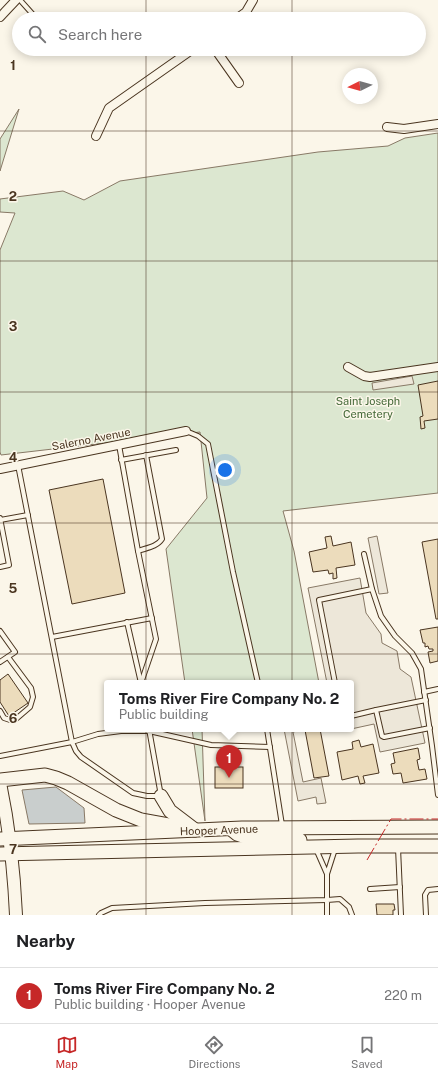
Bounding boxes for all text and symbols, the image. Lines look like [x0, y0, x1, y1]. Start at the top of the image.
search box [12, 12, 426, 56]
icon: search [26, 23, 48, 45]
text: Search here [58, 26, 142, 43]
text: 1 [10, 58, 16, 73]
north arrow [342, 68, 378, 104]
text: 2 [9, 189, 17, 204]
text: 3 [9, 319, 18, 334]
park label: Saint Joseph Cemetery [336, 395, 400, 420]
street label: Salerno Avenue [51, 425, 131, 453]
text: 4 [9, 450, 18, 465]
your location [215, 460, 235, 480]
text: 5 [9, 581, 18, 596]
popup [104, 680, 354, 732]
text: Toms River Fire Company No. 2 [119, 690, 339, 707]
text: Public building [119, 707, 209, 722]
text: 6 [9, 711, 18, 726]
pin: 1 [216, 745, 242, 778]
street label: Hooper Avenue [180, 823, 258, 837]
text: 7 [9, 842, 17, 857]
text: Nearby [16, 931, 75, 951]
text: Toms River Fire Company No. 2 [54, 980, 275, 997]
text: 1 [26, 988, 32, 1003]
text: 220 m [384, 988, 422, 1003]
text: Public building · Hooper Avenue [54, 997, 246, 1012]
tab: Map [55, 1034, 78, 1070]
tab: Directions [189, 1034, 240, 1070]
tab: Saved [351, 1034, 383, 1070]

